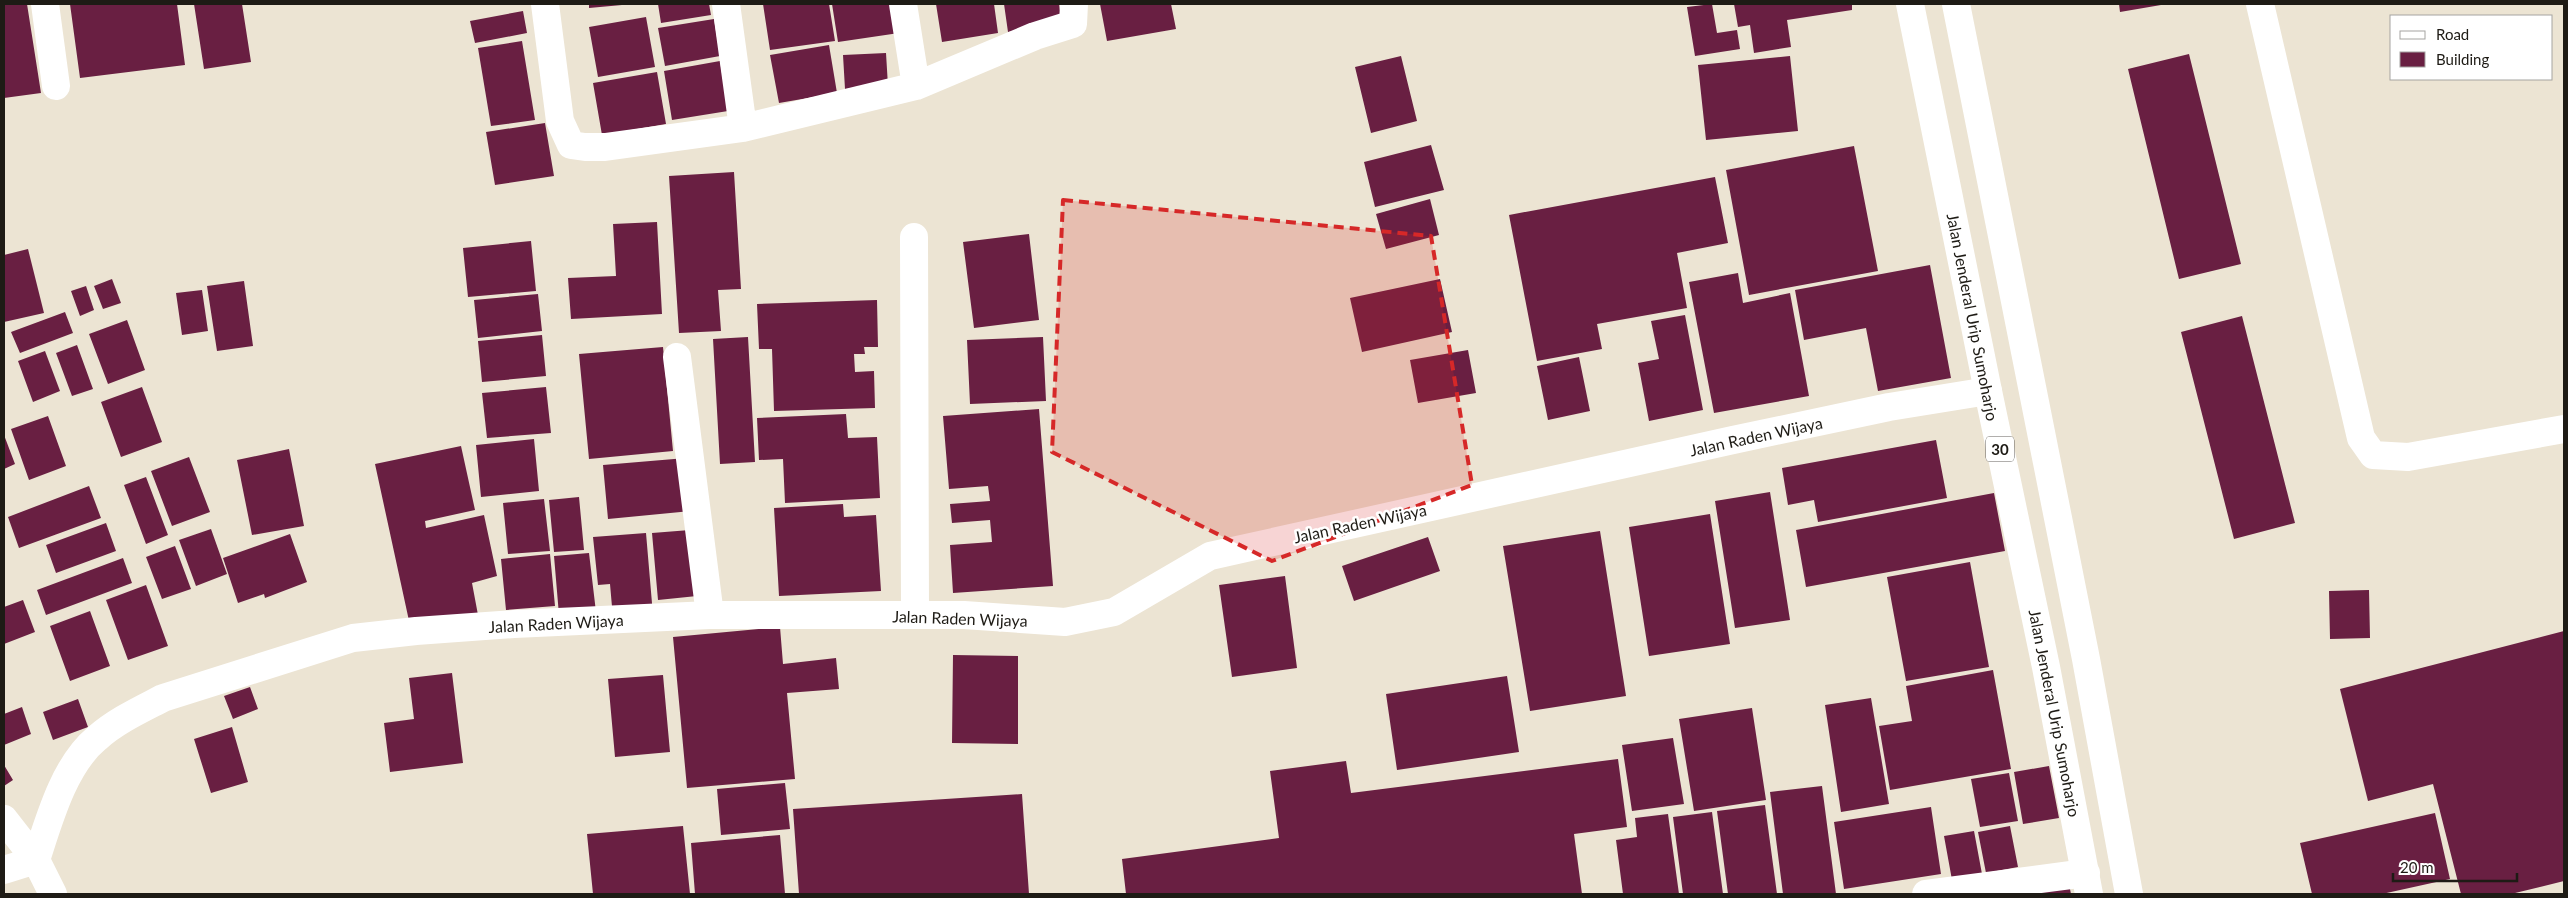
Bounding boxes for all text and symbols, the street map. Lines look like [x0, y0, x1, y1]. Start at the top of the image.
legend [2390, 15, 2553, 80]
text: Road [2436, 25, 2469, 43]
text: Building [2436, 50, 2489, 68]
street label: Jalan Jenderal Urip Sumoharjo [1944, 212, 2002, 422]
street label: Jalan Raden Wijaya [1688, 413, 1824, 459]
road number: 30 [1986, 436, 2014, 462]
street label: Jalan Raden Wijaya [1292, 500, 1428, 546]
street label: Jalan Raden Wijaya [892, 606, 1028, 630]
street label: Jalan Jenderal Urip Sumoharjo [2026, 608, 2084, 818]
street label: Jalan Raden Wijaya [488, 610, 624, 636]
scale bar [2393, 850, 2517, 882]
text: 20 m [2400, 858, 2434, 876]

